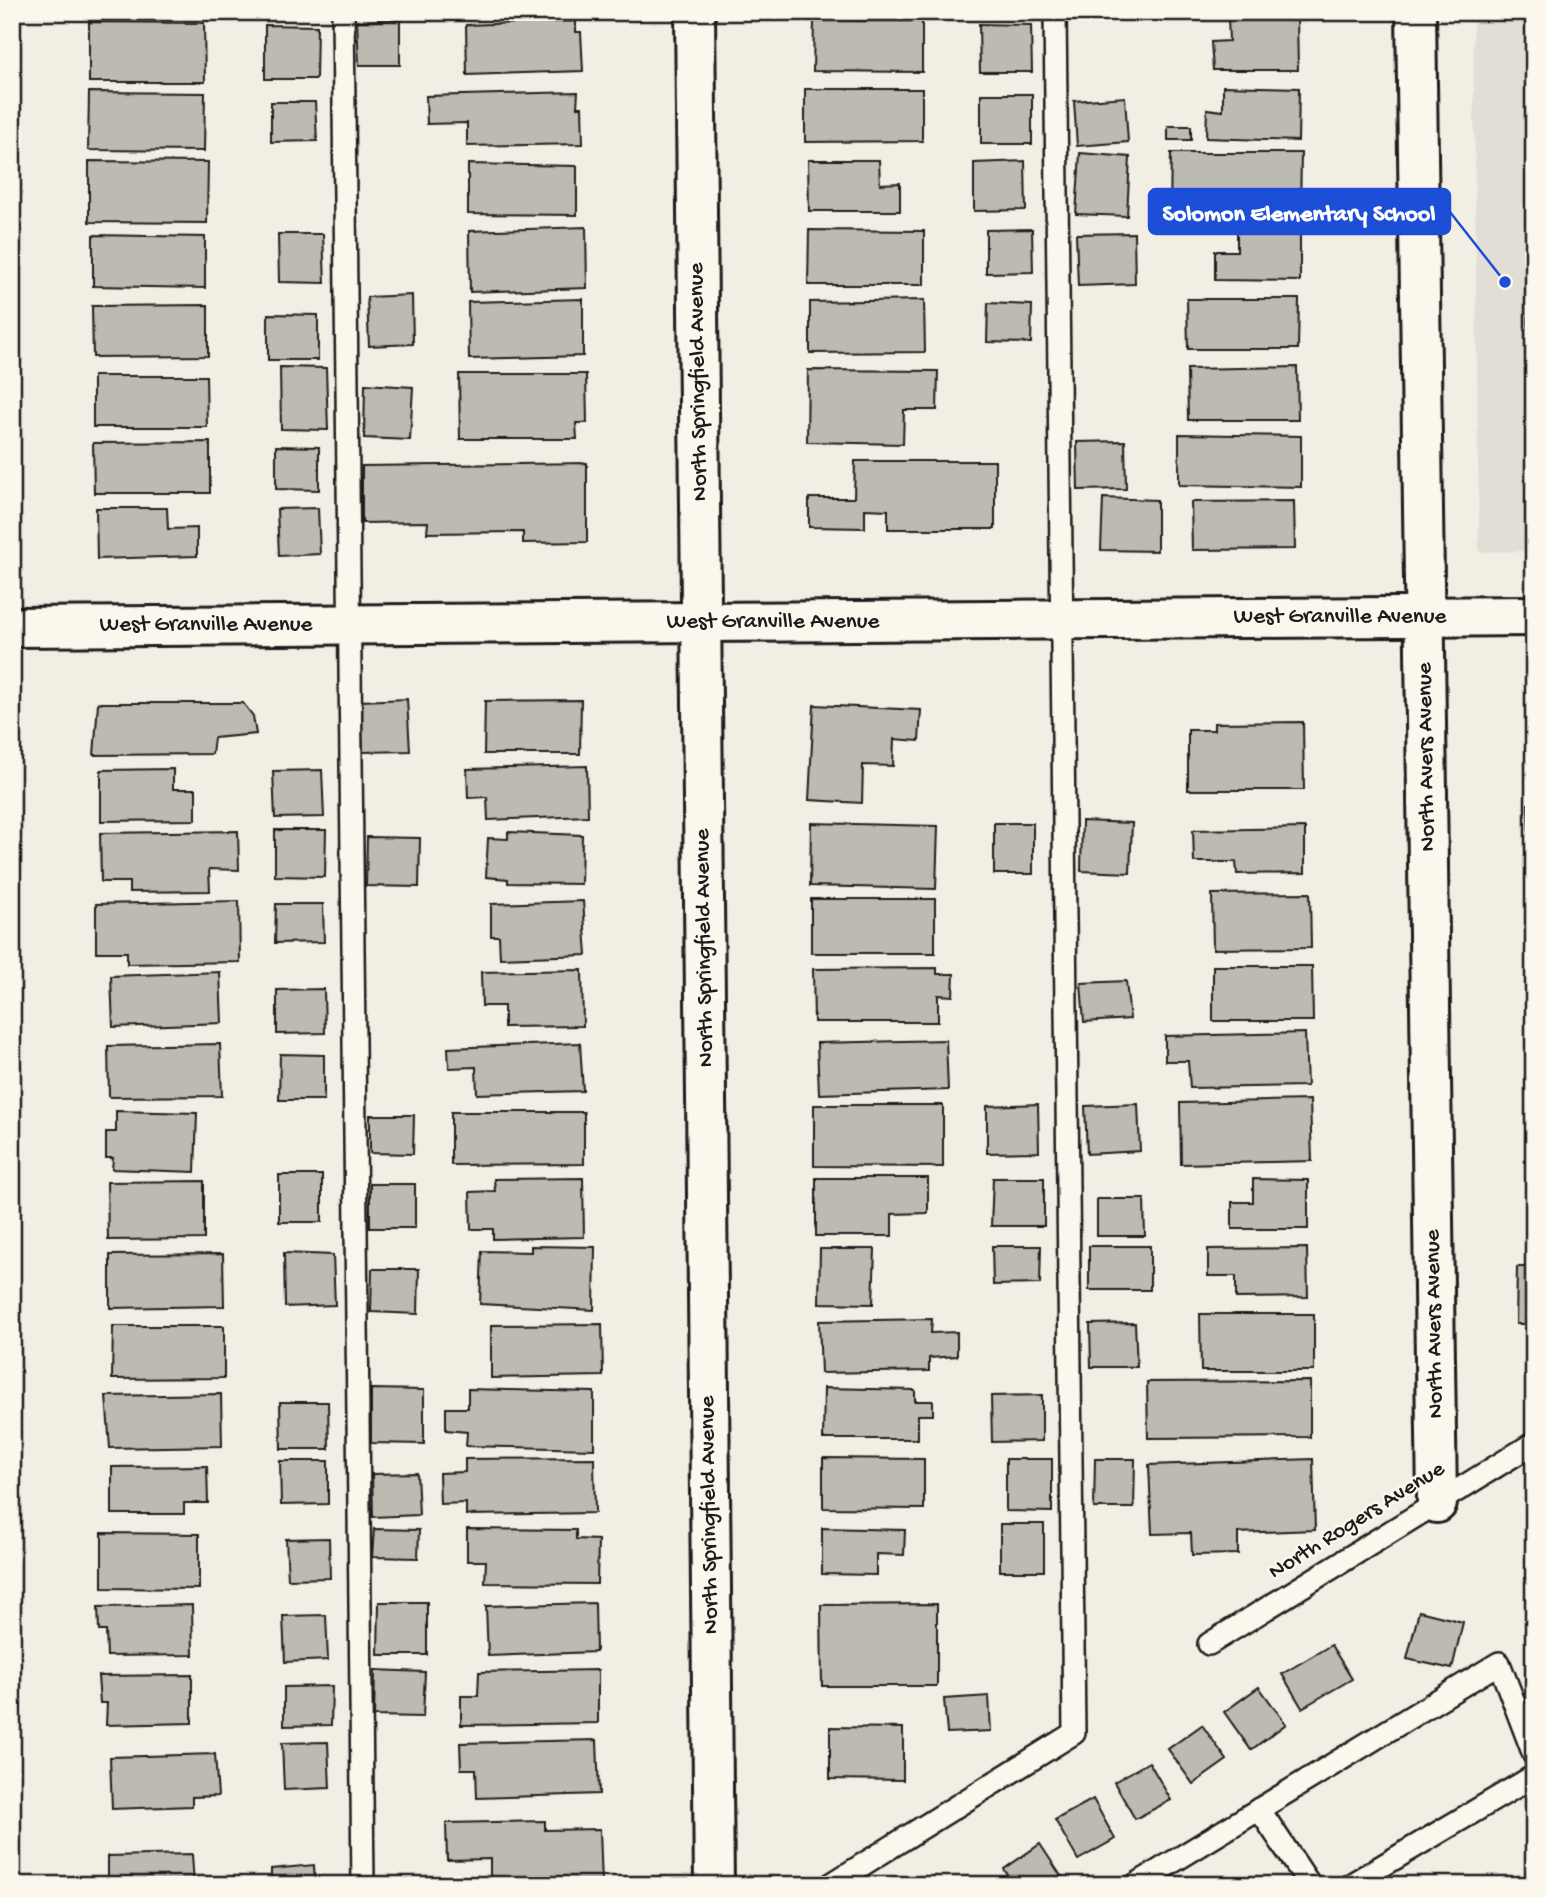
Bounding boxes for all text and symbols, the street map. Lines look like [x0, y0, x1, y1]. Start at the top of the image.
callout: Solomon Elementary School [1149, 189, 1450, 234]
text: Solomon Elementary School [1163, 201, 1435, 230]
street label: North Springfield Avenue [683, 261, 715, 501]
street label: West Granville Avenue [1234, 604, 1448, 631]
street label: West Granville Avenue [667, 609, 881, 636]
street label: West Granville Avenue [100, 612, 314, 639]
street label: North Avers Avenue [1412, 661, 1442, 852]
street label: North Springfield Avenue [689, 827, 721, 1067]
street label: North Avers Avenue [1420, 1228, 1450, 1419]
street label: North Springfield Avenue [694, 1394, 726, 1634]
street label: North Rogers Avenue [1264, 1455, 1451, 1586]

